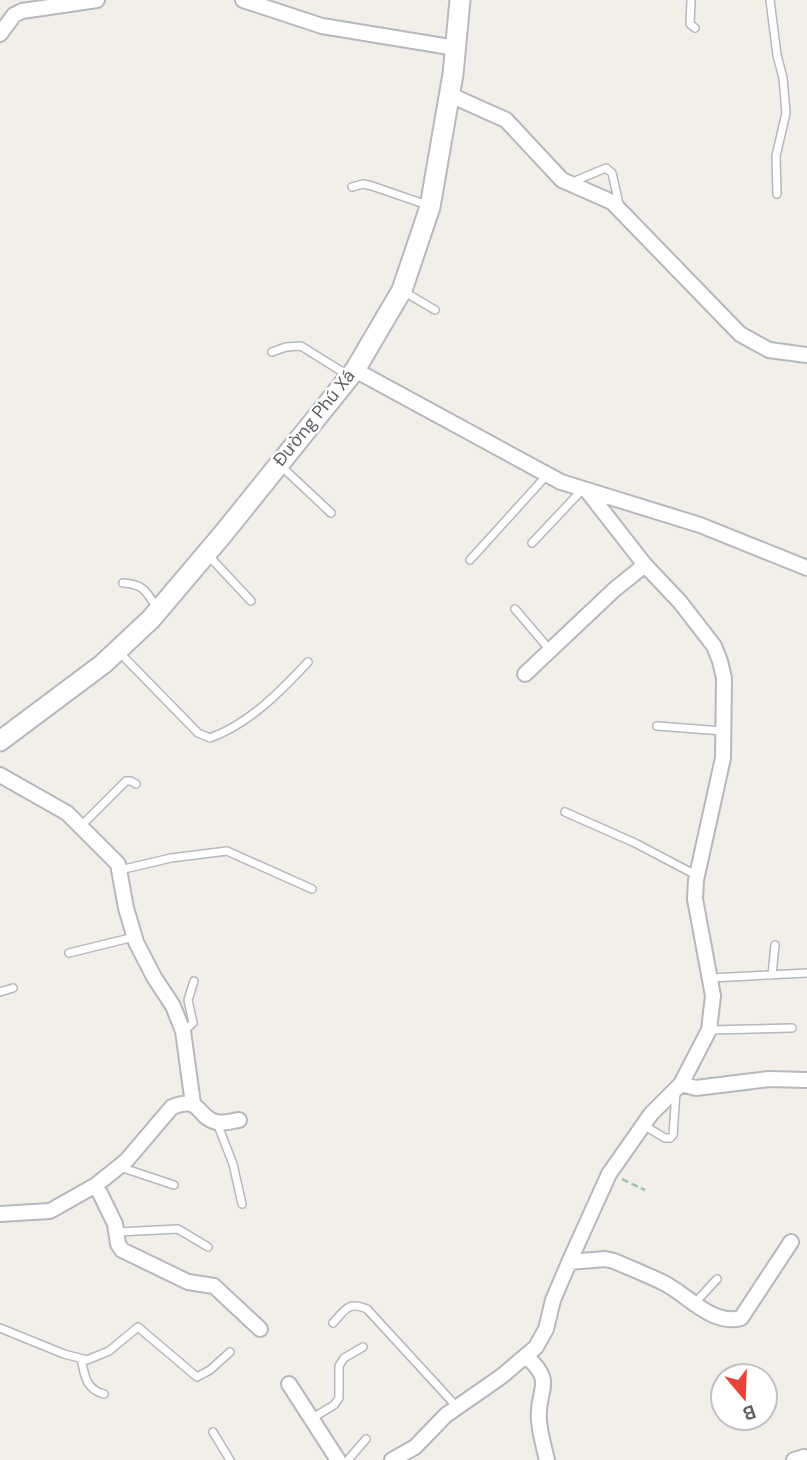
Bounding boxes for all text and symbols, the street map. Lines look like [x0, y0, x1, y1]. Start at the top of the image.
street label: Đường Phú Xá [268, 365, 360, 471]
north arrow [709, 1362, 779, 1432]
text: B [740, 1399, 759, 1426]

